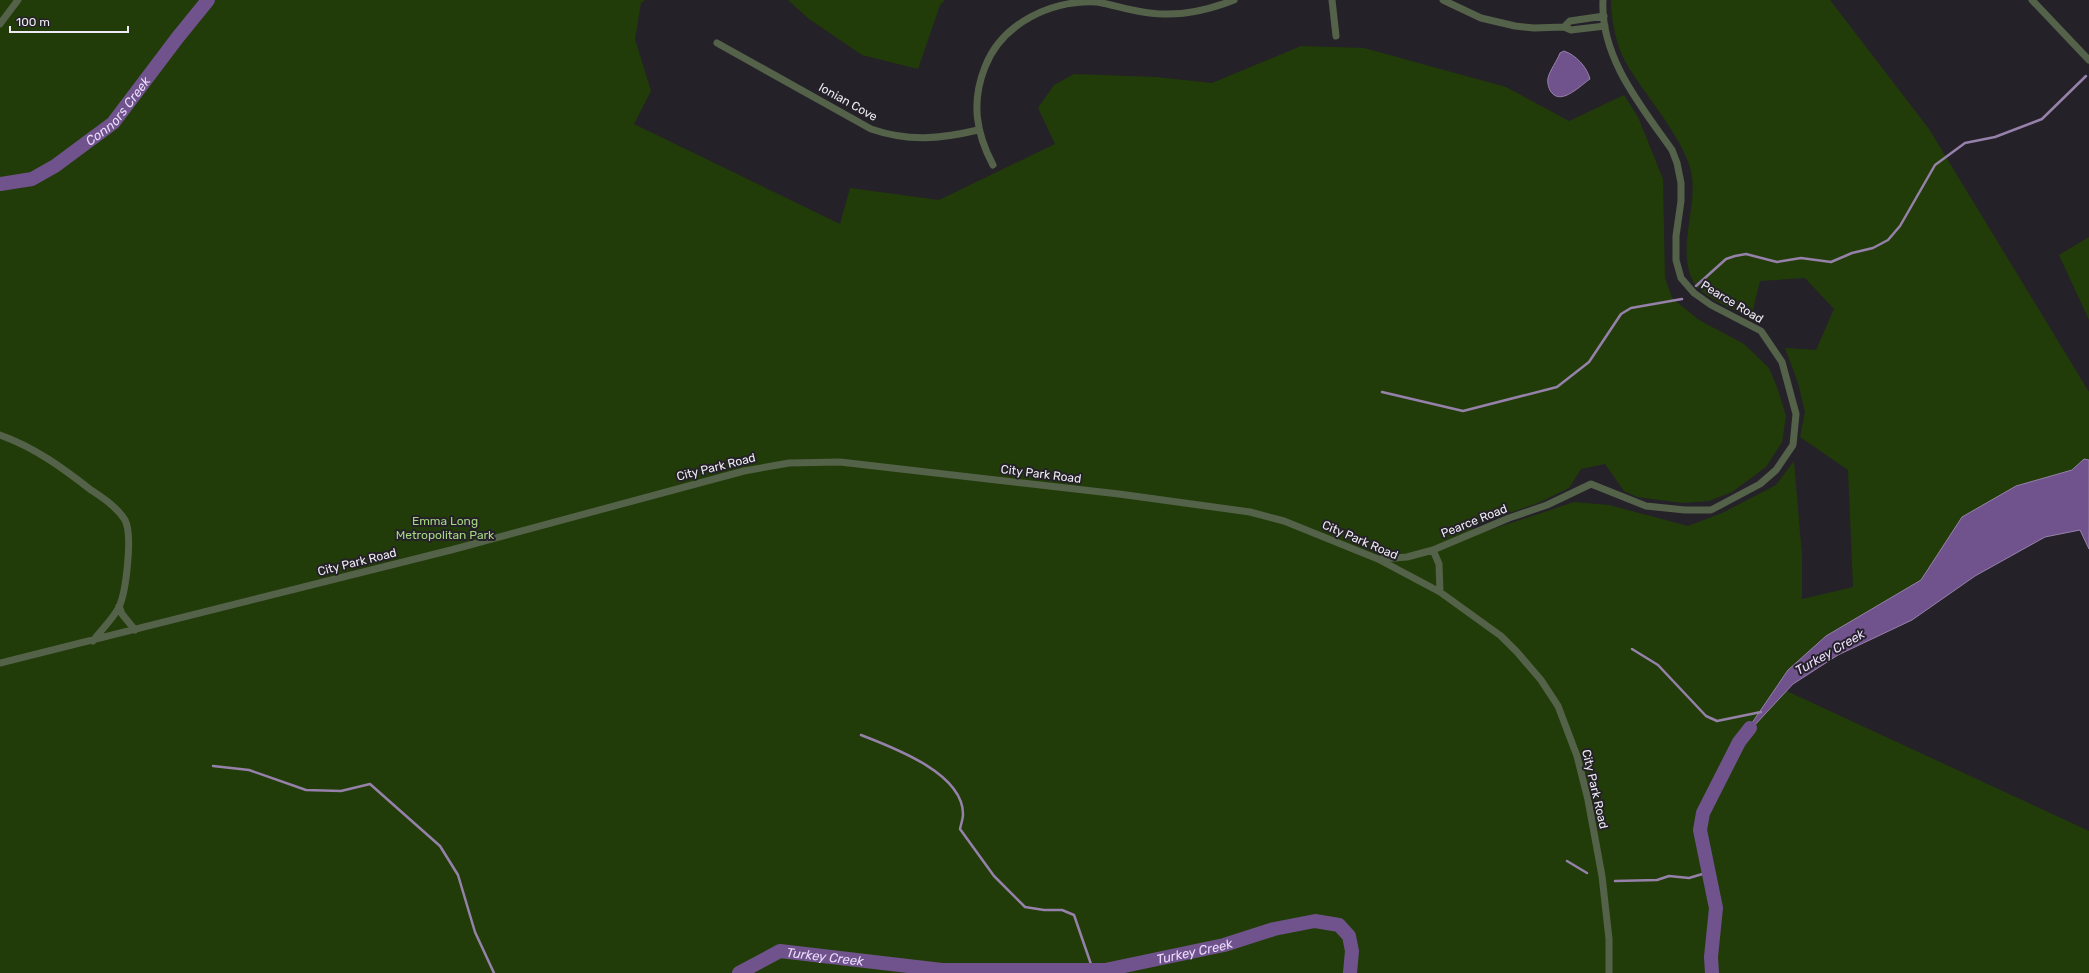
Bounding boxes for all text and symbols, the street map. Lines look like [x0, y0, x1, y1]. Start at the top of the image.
scale bar [10, 8, 128, 34]
text: 100 m [16, 15, 50, 29]
water label: Connors Creek [82, 73, 153, 148]
street label: Ionian Cove [816, 80, 880, 124]
street label: Pearce Road [1698, 278, 1766, 326]
street label: City Park Road [675, 450, 757, 484]
street label: City Park Road [1000, 462, 1082, 486]
street label: Pearce Road [1439, 501, 1509, 541]
park label: Emma Long Metropolitan Park [396, 514, 495, 542]
street label: City Park Road [1320, 518, 1400, 562]
street label: City Park Road [316, 545, 398, 579]
water label: Turkey Creek [1793, 626, 1868, 678]
street label: City Park Road [1579, 748, 1611, 830]
water label: Turkey Creek [1155, 935, 1235, 967]
water label: Turkey Creek [786, 944, 865, 968]

